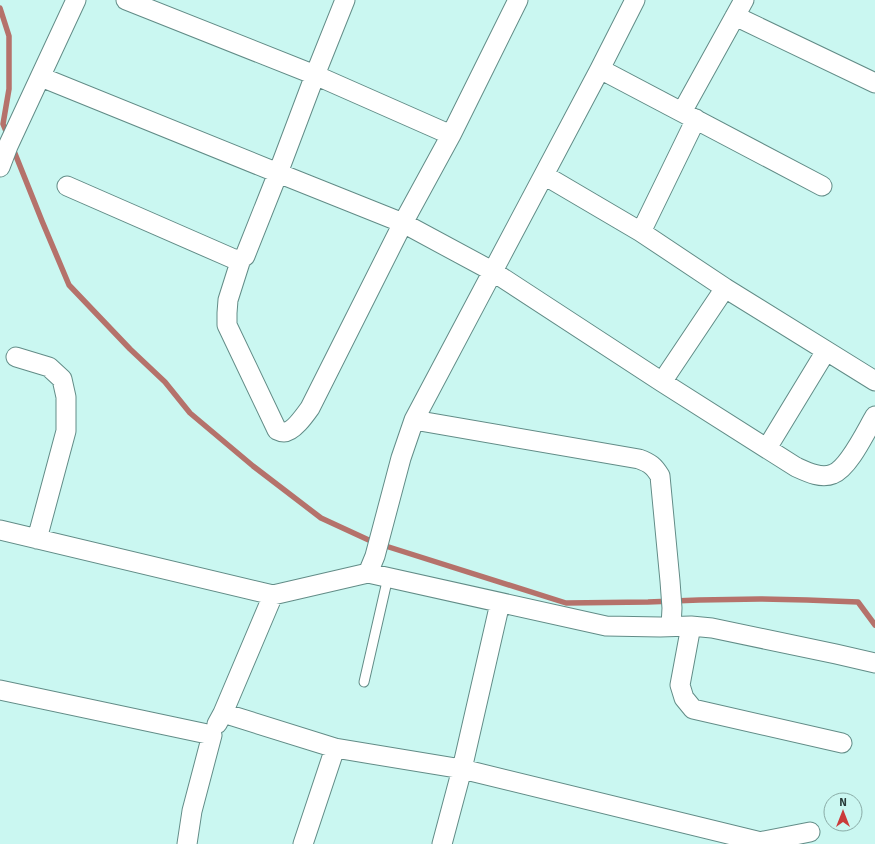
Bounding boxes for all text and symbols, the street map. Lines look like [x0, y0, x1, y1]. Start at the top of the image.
north arrow [823, 792, 863, 832]
text: N [839, 796, 847, 809]

